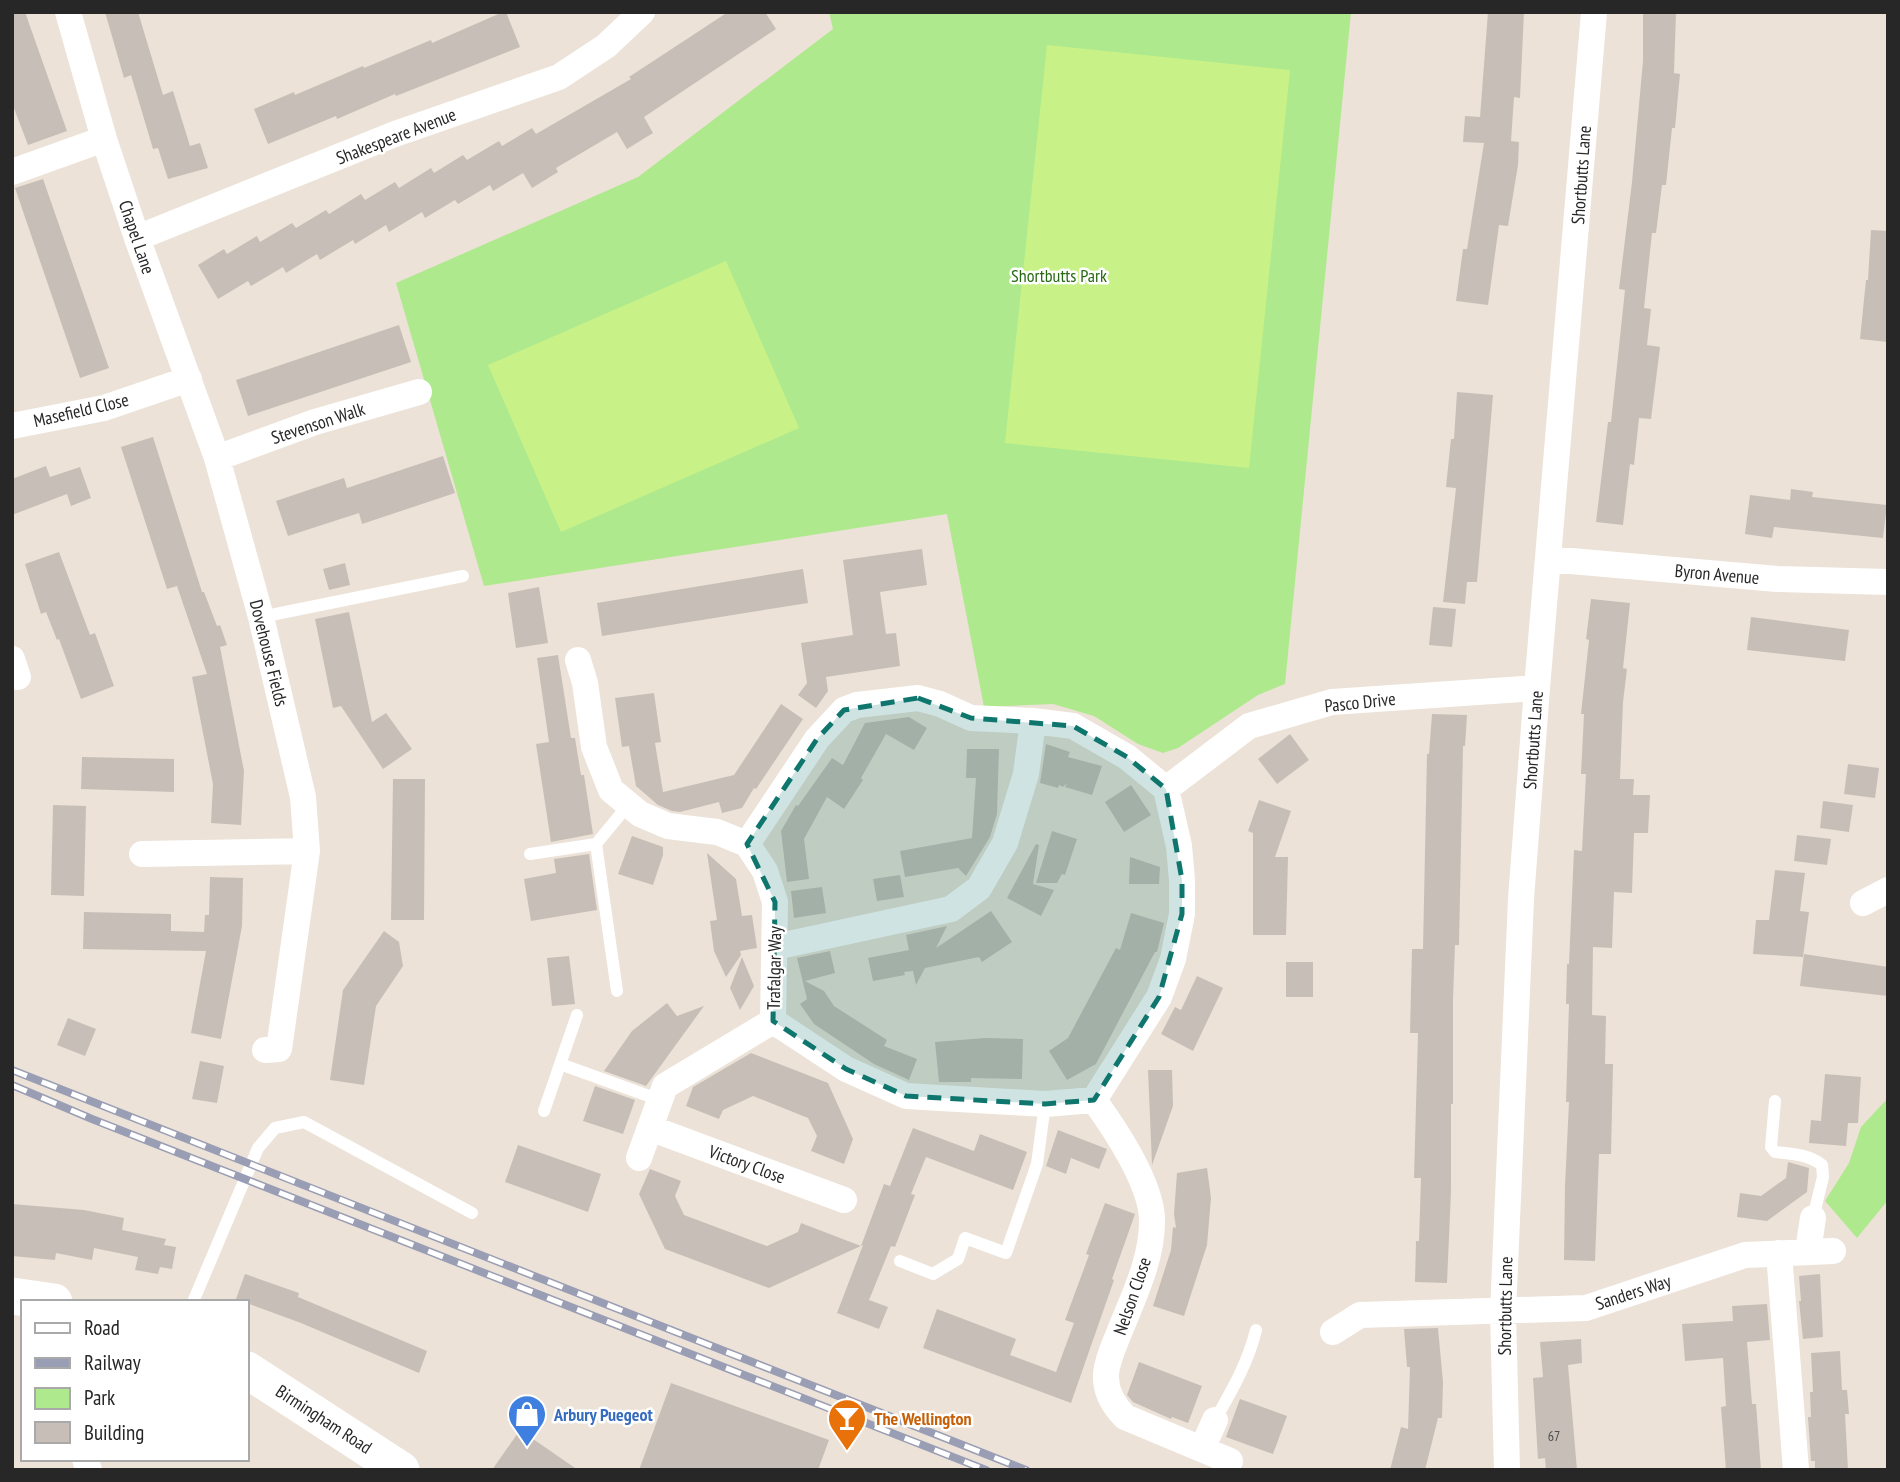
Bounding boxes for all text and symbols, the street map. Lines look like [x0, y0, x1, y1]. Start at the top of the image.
street label: Shakespeare Avenue [333, 103, 459, 169]
street label: Shortbutts Lane [1566, 125, 1596, 225]
street label: Chapel Lane [114, 197, 160, 277]
park label: Shortbutts Park [1011, 264, 1107, 287]
street label: Masefield Close [31, 388, 131, 432]
street label: Stevenson Walk [268, 397, 368, 449]
street label: Byron Avenue [1674, 559, 1760, 589]
street label: Dovehouse Fields [245, 597, 293, 709]
street label: Pasco Drive [1323, 687, 1397, 717]
street label: Shortbutts Lane [1518, 690, 1548, 790]
street label: Trafalgar Way [762, 926, 786, 1010]
street label: Victory Close [705, 1139, 789, 1188]
street label: Nelson Close [1108, 1254, 1156, 1338]
street label: Shortbutts Lane [1493, 1256, 1517, 1356]
street label: Sanders Way [1592, 1269, 1674, 1315]
legend [21, 1300, 248, 1461]
text: Road [84, 1314, 120, 1341]
text: Railway [84, 1349, 141, 1376]
street label: Birmingham Road [272, 1379, 376, 1459]
text: Park [84, 1384, 115, 1411]
shop icon: Arbury Puegeot [506, 1393, 548, 1448]
bar icon: The Wellington [826, 1397, 868, 1452]
place label: Arbury Puegeot [553, 1403, 654, 1426]
place label: The Wellington [874, 1407, 972, 1430]
text: Building [84, 1419, 144, 1446]
house number: 67 [1548, 1427, 1560, 1445]

